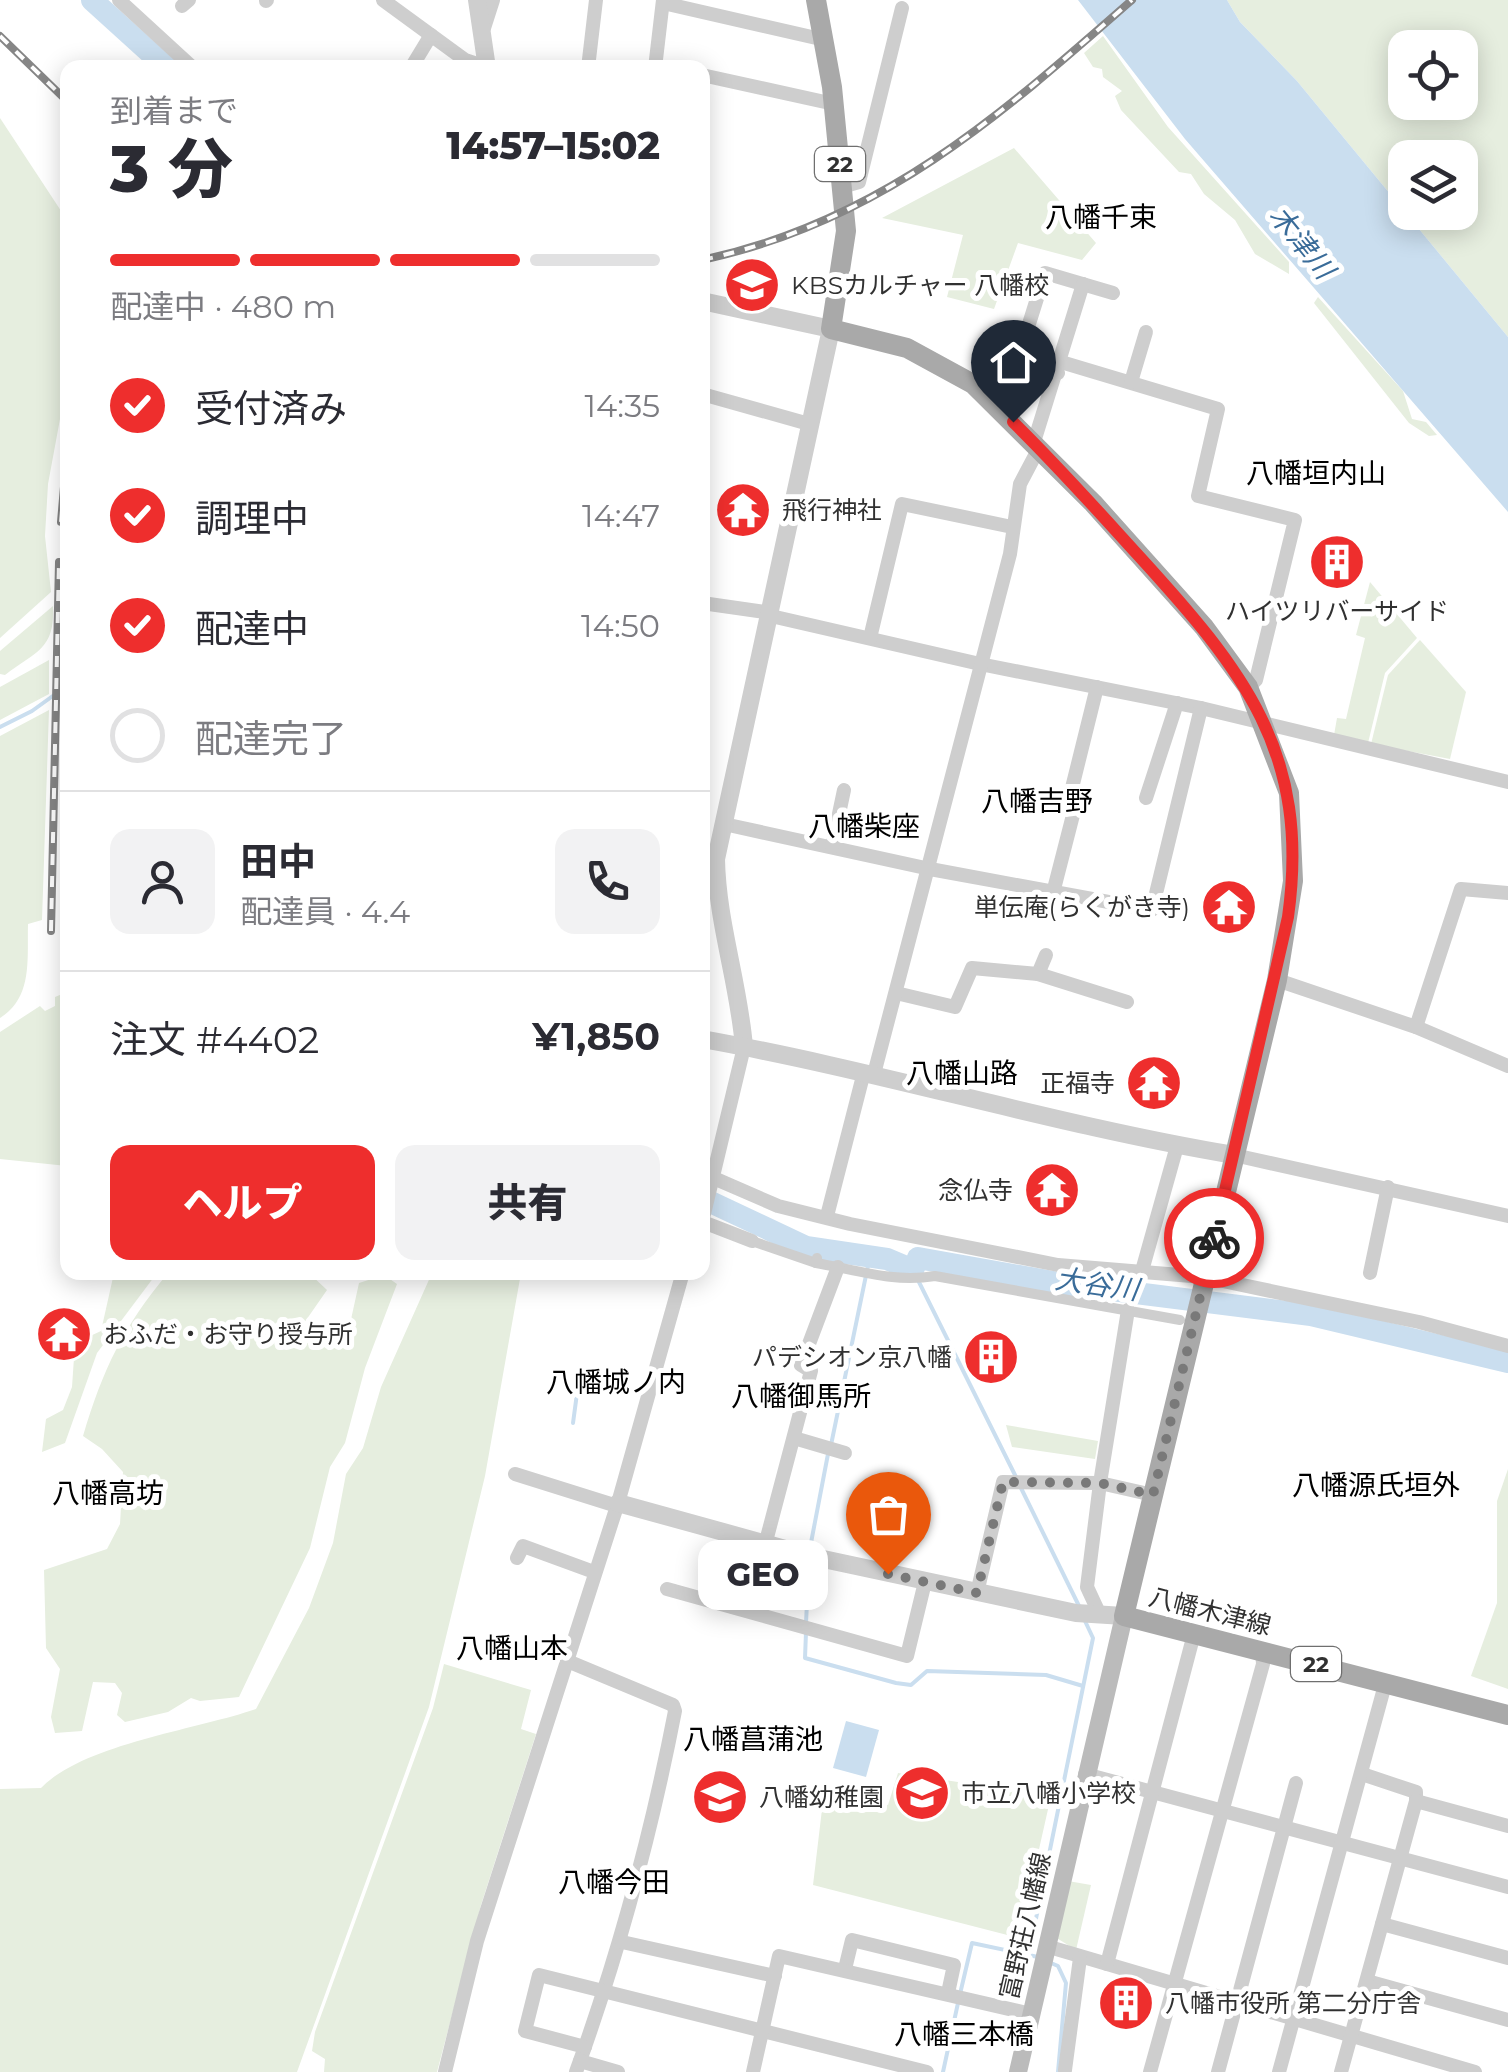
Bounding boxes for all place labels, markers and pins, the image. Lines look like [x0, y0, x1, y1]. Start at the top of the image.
school or university icon: KBSカルチャー 八幡校 [722, 255, 782, 315]
place label: KBSカルチャー 八幡校 [791, 270, 1049, 300]
pin [971, 320, 1056, 423]
temple icon: 飛行神社 [713, 480, 773, 540]
place label: 飛行神社 [782, 495, 882, 525]
building icon: ハイツリバーサイド [1307, 532, 1367, 592]
place label: ハイツリバーサイド [1225, 596, 1449, 626]
temple icon: 単伝庵(らくがき寺) [1199, 877, 1259, 937]
place label: 単伝庵(らくがき寺) [974, 892, 1190, 922]
temple icon: 正福寺 [1124, 1053, 1184, 1113]
place label: 正福寺 [1040, 1068, 1115, 1098]
temple icon: 念仏寺 [1022, 1160, 1082, 1220]
place label: 念仏寺 [938, 1175, 1013, 1205]
temple icon: おふだ・お守り授与所 [34, 1304, 94, 1364]
place label: おふだ・お守り授与所 [103, 1319, 353, 1349]
building icon: パデシオン京八幡 [961, 1327, 1021, 1387]
place label: パデシオン京八幡 [752, 1342, 952, 1372]
pin [846, 1472, 931, 1575]
callout: GEO [698, 1539, 828, 1609]
school or university icon: 市立八幡小学校 [892, 1763, 952, 1823]
school or university icon: 八幡幼稚園 [690, 1767, 750, 1827]
place label: 市立八幡小学校 [961, 1778, 1136, 1808]
place label: 八幡幼稚園 [759, 1782, 884, 1812]
building icon: 八幡市役所 第二分庁舎 [1096, 1973, 1156, 2033]
place label: 八幡市役所 第二分庁舎 [1165, 1988, 1422, 2018]

